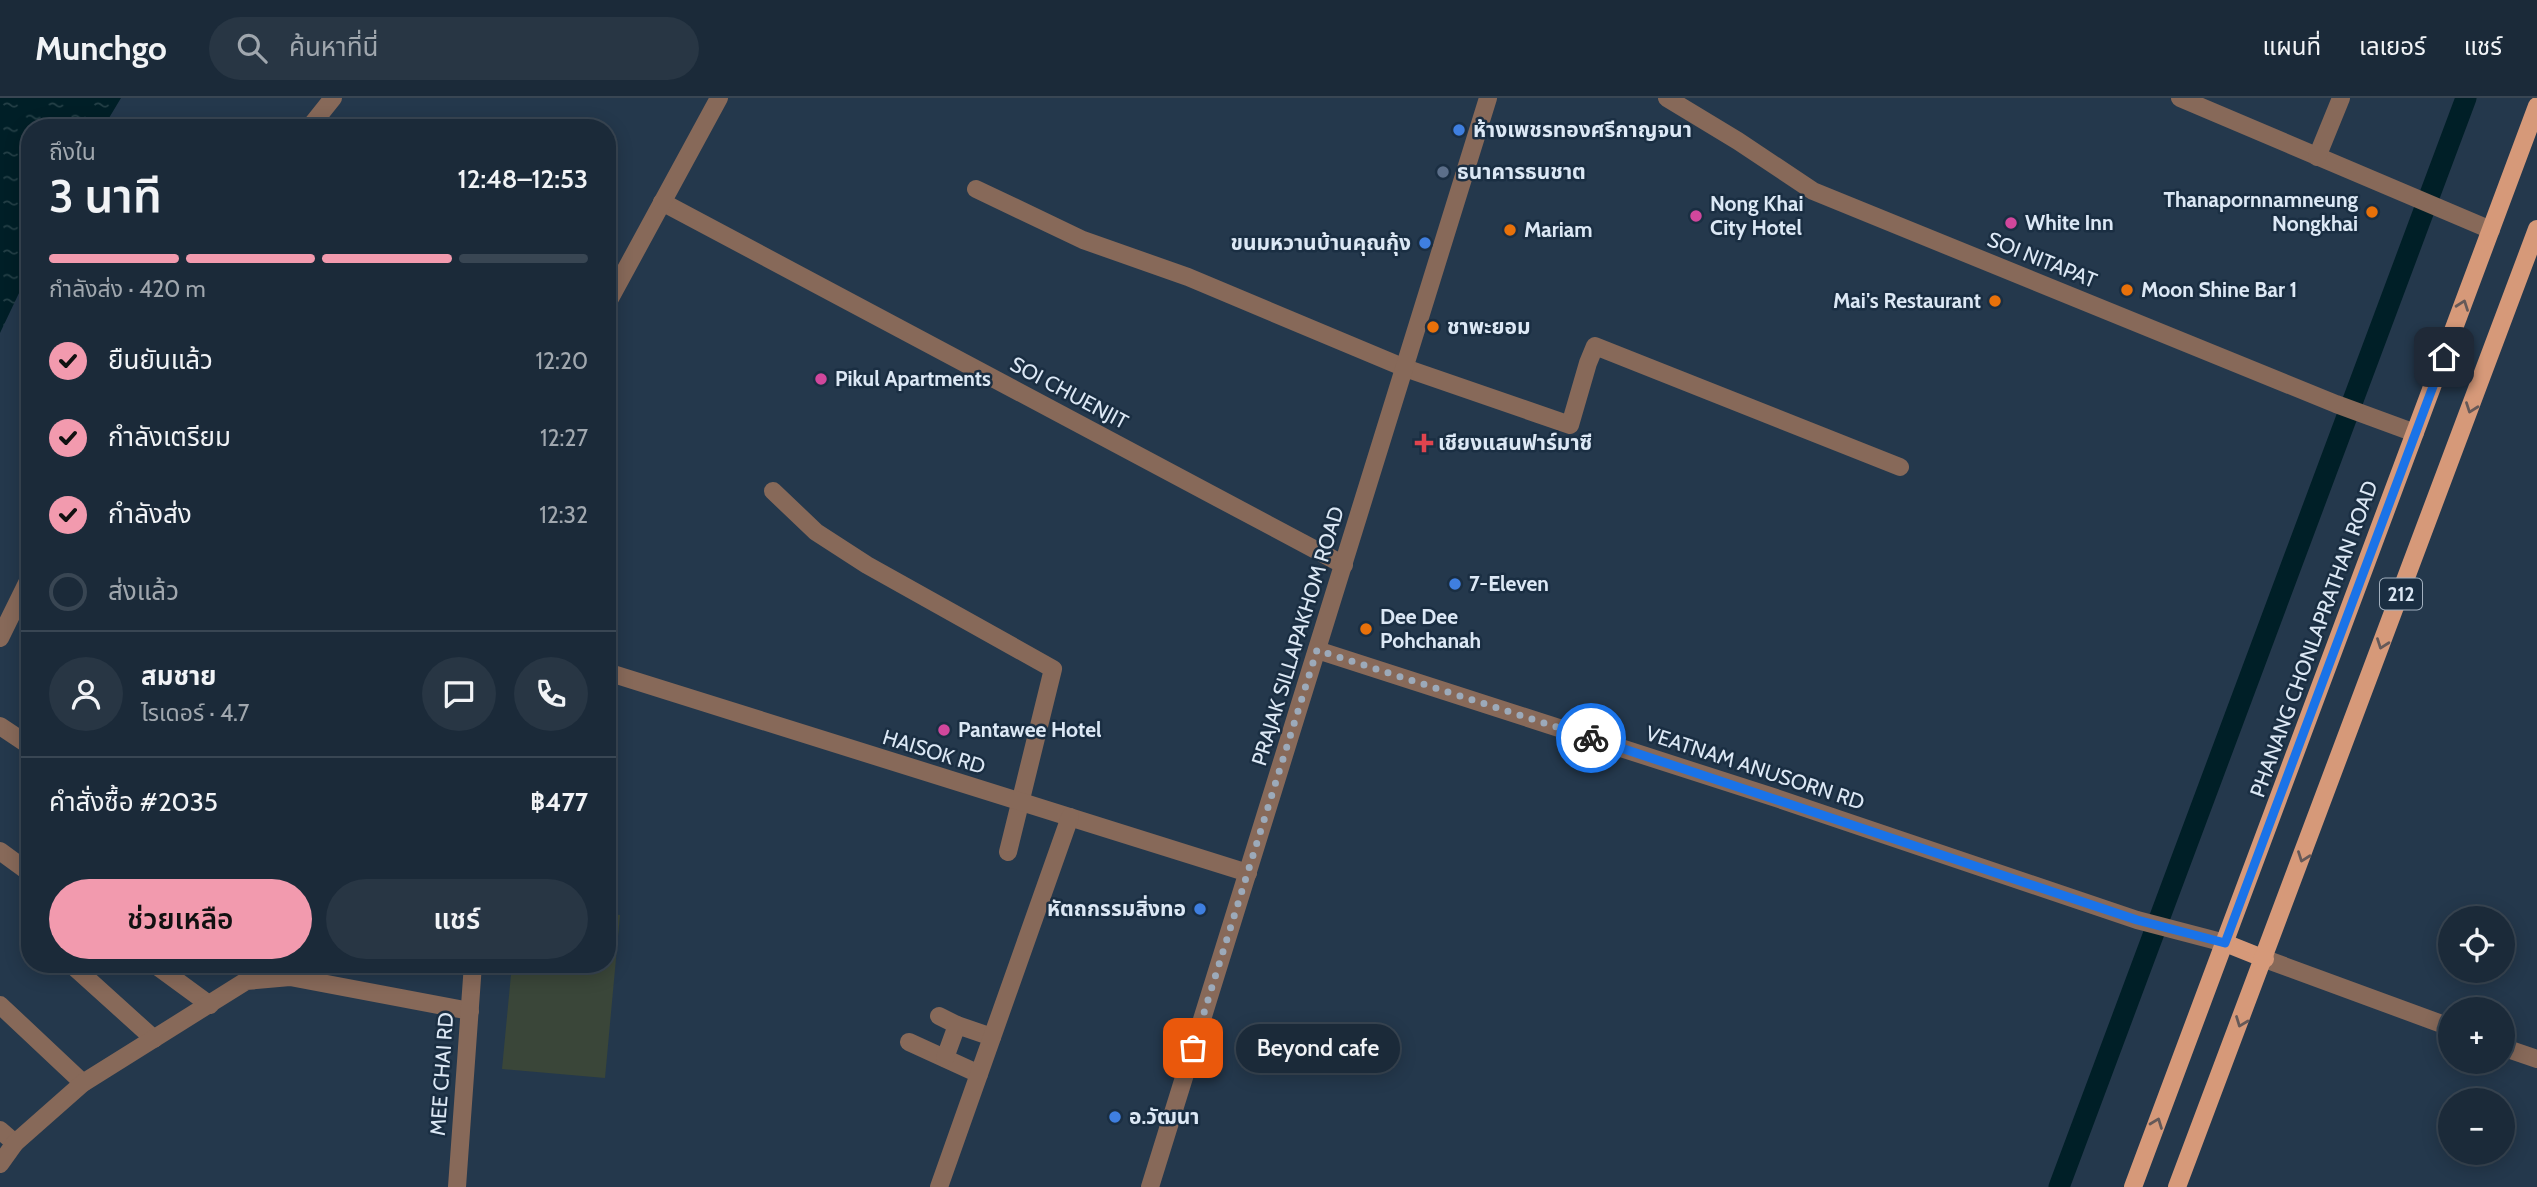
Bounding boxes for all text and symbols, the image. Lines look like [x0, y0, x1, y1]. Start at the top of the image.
search box [209, 17, 699, 80]
text: Munchgo [35, 28, 167, 68]
icon: search [233, 29, 271, 67]
text: ค้นหาที่นี่ [289, 31, 378, 63]
text: แผนที่ [2263, 32, 2321, 61]
text: เลเยอร์ [2359, 32, 2426, 61]
text: แชร์ [2464, 32, 2502, 61]
place label: ห้างเพชรทองศรีกาญจนา [1473, 117, 1692, 142]
marker: ห้างเพชรทองศรีกาญจนา [1451, 122, 1467, 138]
text: ถึงใน [49, 138, 96, 166]
place label: ธนาคารธนชาต [1457, 159, 1586, 184]
text: 12:48–12:53 [458, 163, 588, 195]
marker: ธนาคารธนชาต [1435, 164, 1451, 180]
text: 3 นาที [49, 168, 162, 224]
place label: Thanapornnamneung Nongkhai [2163, 187, 2358, 236]
place label: Nong Khai City Hotel [1710, 191, 1804, 240]
marker: Thanapornnamneung Nongkhai [2364, 204, 2380, 220]
marker: Nong Khai City Hotel [1688, 208, 1704, 224]
place label: White Inn [2025, 210, 2114, 235]
marker: White Inn [2003, 215, 2019, 231]
place label: Mariam [1524, 217, 1593, 242]
marker: Mariam [1502, 222, 1518, 238]
street label: SOI NITAPAT [1984, 226, 2101, 293]
place label: ขนมหวานบ้านคุณกุ้ง [1231, 230, 1411, 256]
marker: ขนมหวานบ้านคุณกุ้ง [1417, 235, 1433, 251]
text: กำลังส่ง · 420 m [49, 275, 206, 303]
place label: Moon Shine Bar 1 [2141, 277, 2297, 302]
marker: Moon Shine Bar 1 [2119, 282, 2135, 298]
place label: Mai's Restaurant [1833, 288, 1981, 313]
marker: Mai's Restaurant [1987, 293, 2003, 309]
one-way arrow [2454, 300, 2468, 312]
place label: ชาพะยอม [1447, 314, 1531, 339]
marker: ชาพะยอม [1425, 319, 1441, 335]
pin [2414, 327, 2474, 387]
icon: home [2425, 338, 2463, 376]
icon: check [49, 342, 87, 380]
text: ยืนยันแล้ว [108, 344, 213, 376]
text: 12:20 [536, 347, 588, 375]
street label: SOI CHUENJIT [1006, 351, 1132, 434]
place label: Pikul Apartments [835, 366, 991, 391]
marker: Pikul Apartments [813, 371, 829, 387]
one-way arrow [2465, 401, 2479, 413]
icon: check [49, 419, 87, 457]
text: กำลังเตรียม [108, 421, 231, 453]
text: 12:27 [540, 424, 588, 452]
place label: เชียงแสนฟาร์มาซี [1438, 430, 1592, 455]
marker: เชียงแสนฟาร์มาซี [1416, 435, 1432, 451]
street label: PHANANG CHONLAPRATHAN ROAD [2244, 477, 2383, 801]
icon: check [49, 496, 87, 534]
text: กำลังส่ง [108, 498, 192, 530]
text: 12:32 [539, 501, 588, 529]
street label: PRAJAK SILLAPAKHOM ROAD [1246, 503, 1349, 768]
place label: 7-Eleven [1469, 571, 1549, 596]
text: ส่งแล้ว [108, 575, 179, 607]
marker: 7-Eleven [1447, 576, 1463, 592]
road number: 212 [2380, 579, 2422, 610]
place label: Dee Dee Pohchanah [1380, 604, 1481, 653]
marker: Dee Dee Pohchanah [1358, 621, 1374, 637]
one-way arrow [2377, 637, 2391, 649]
button: person [49, 657, 123, 731]
button: chat [422, 657, 496, 731]
button: phone [514, 657, 588, 731]
text: สมชาย [141, 660, 217, 692]
text: ไรเดอร์ · 4.7 [141, 699, 249, 727]
courier [1556, 703, 1626, 773]
place label: Pantawee Hotel [958, 717, 1102, 742]
icon: bike [1572, 719, 1610, 757]
street label: VEATNAM ANUSORN RD [1643, 720, 1868, 815]
marker: Pantawee Hotel [936, 722, 952, 738]
street label: HAISOK RD [880, 724, 989, 779]
text: คำสั่งซื้อ #2035 [49, 786, 218, 818]
text: ฿477 [530, 786, 588, 818]
one-way arrow [2297, 851, 2311, 863]
button: ช่วยเหลือ [49, 879, 312, 959]
button: แชร์ [326, 879, 588, 959]
place label: หัตถกรรมสิ่งทอ [1047, 895, 1186, 921]
marker: หัตถกรรมสิ่งทอ [1192, 901, 1208, 917]
map controls [2438, 906, 2515, 1165]
button: locate [2438, 906, 2515, 983]
button: + [2438, 997, 2515, 1074]
street label: MEE CHAI RD [425, 1011, 458, 1137]
one-way arrow [2235, 1016, 2249, 1028]
pin [1163, 1018, 1223, 1078]
callout: Beyond cafe [1235, 1024, 1400, 1072]
icon: bag [1174, 1029, 1212, 1067]
text: Beyond cafe [1257, 1034, 1379, 1062]
button: − [2438, 1088, 2515, 1165]
place label: อ.วัฒนา [1129, 1104, 1199, 1129]
marker: อ.วัฒนา [1107, 1109, 1123, 1125]
one-way arrow [2149, 1118, 2163, 1130]

